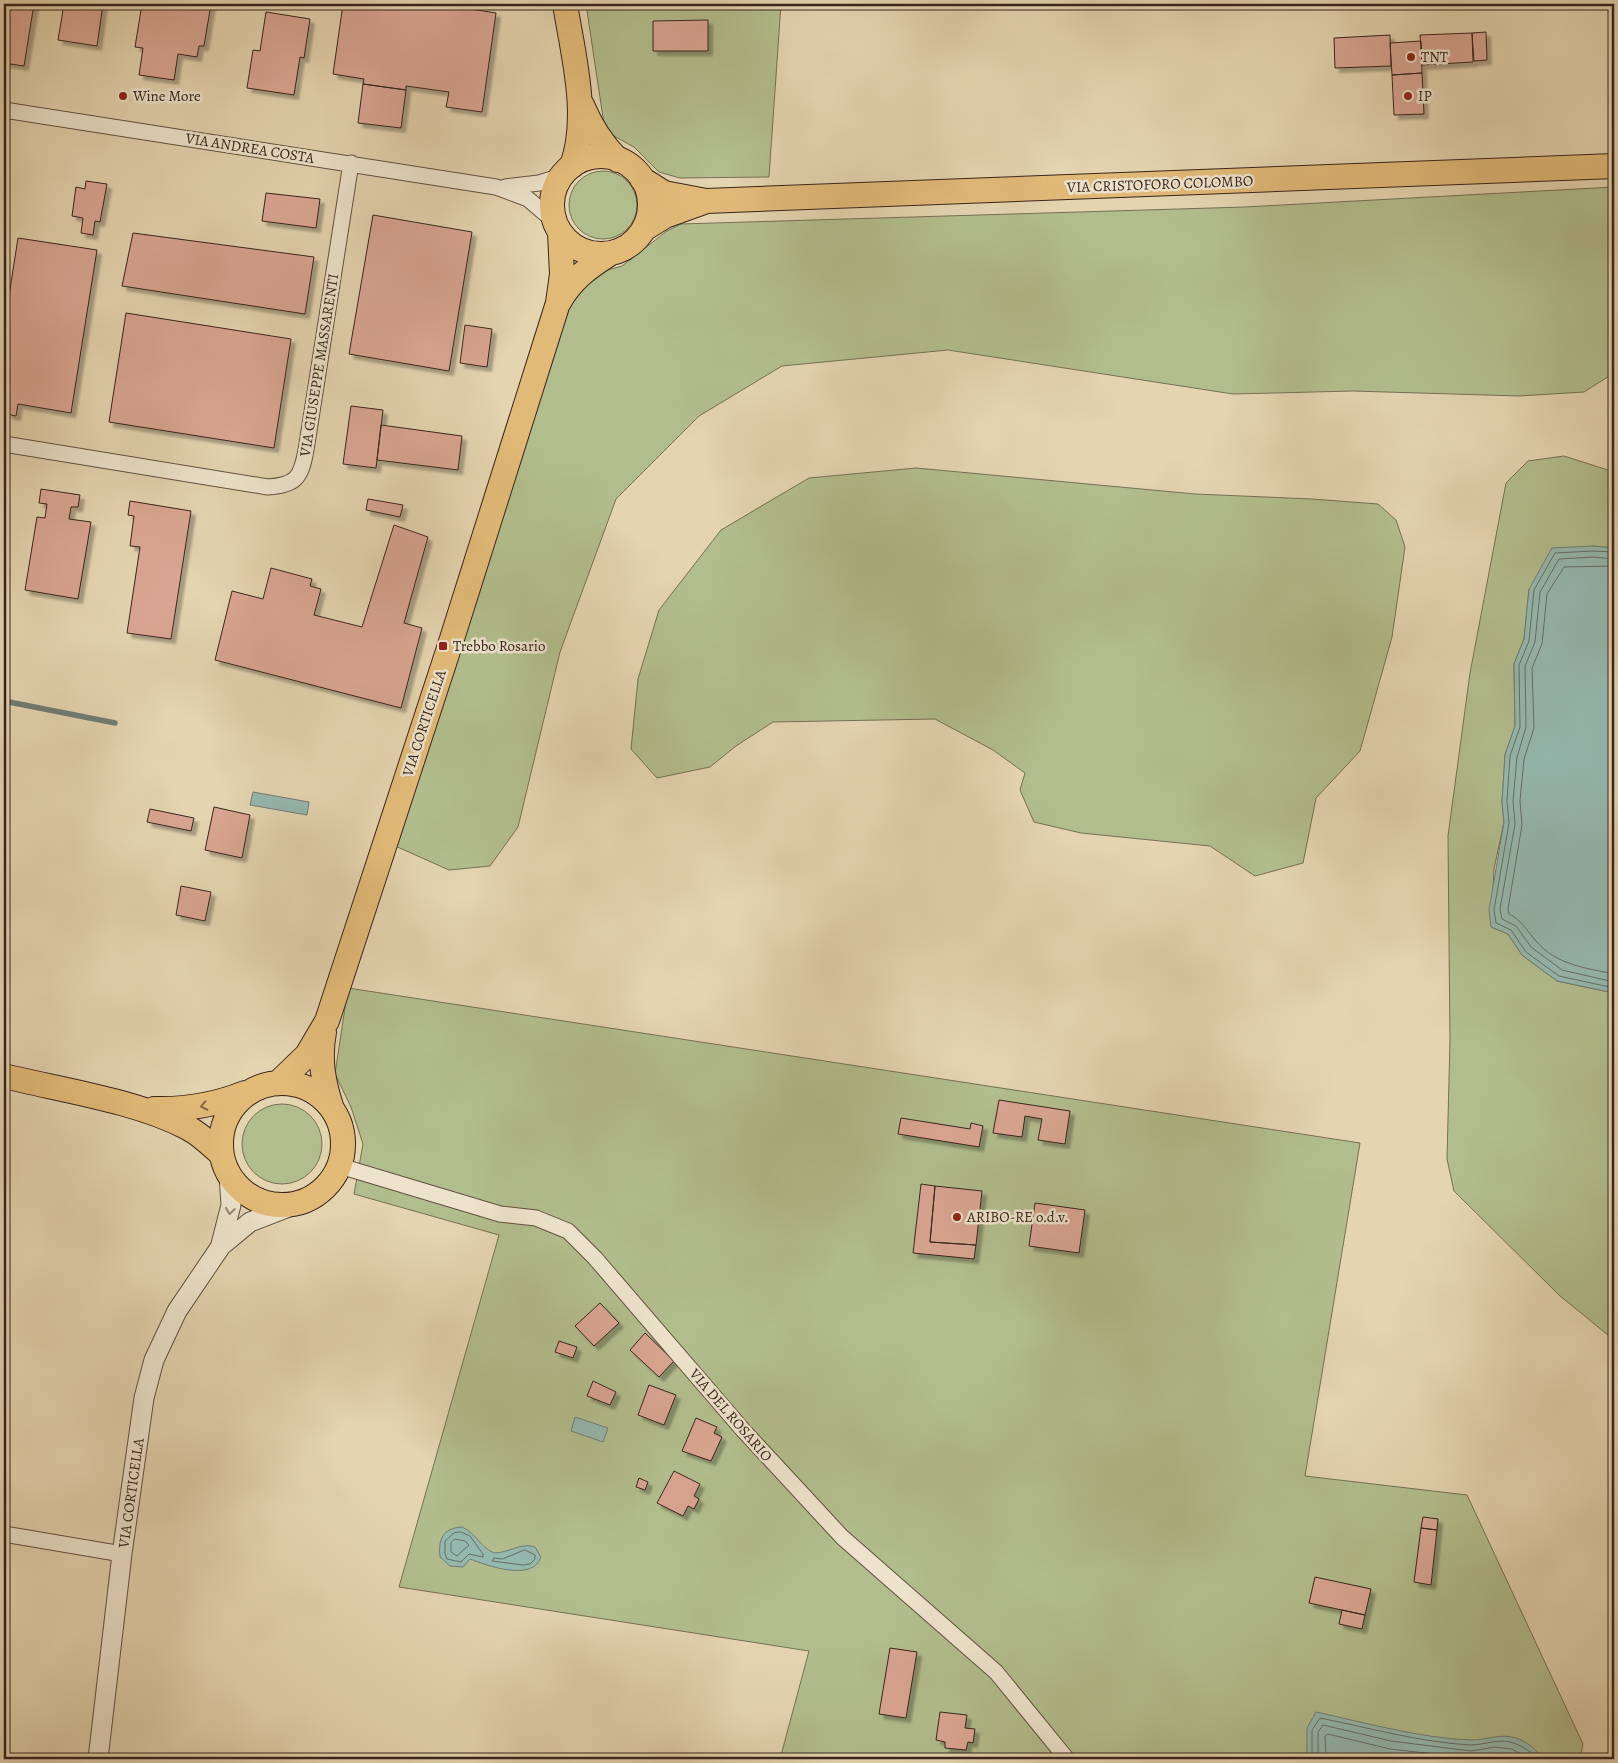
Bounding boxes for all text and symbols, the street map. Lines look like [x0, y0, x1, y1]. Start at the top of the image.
place label: TNT [1421, 47, 1449, 67]
marker: TNT [1405, 51, 1417, 63]
place label: Wine More [132, 86, 201, 106]
place label: IP [1418, 86, 1432, 106]
marker: Wine More [117, 90, 129, 102]
marker: IP [1402, 90, 1414, 102]
street label: VIA ANDREA COSTA [183, 128, 316, 168]
street label: VIA CRISTOFORO COLOMBO [1066, 171, 1253, 197]
street label: VIA GIUSEPPE MASSARENTI [294, 272, 343, 459]
place label: Trebbo Rosario [453, 636, 545, 656]
marker: Trebbo Rosario [437, 640, 449, 652]
street label: VIA CORTICELLA [397, 667, 451, 780]
one-way arrow [200, 1100, 208, 1110]
one-way arrow [226, 1206, 236, 1215]
place label: ARIBO-RE o.d.v. [966, 1207, 1069, 1227]
marker: ARIBO-RE o.d.v. [951, 1211, 963, 1223]
street label: VIA DEL ROSARIO [684, 1363, 777, 1466]
street label: VIA CORTICELLA [113, 1437, 149, 1550]

